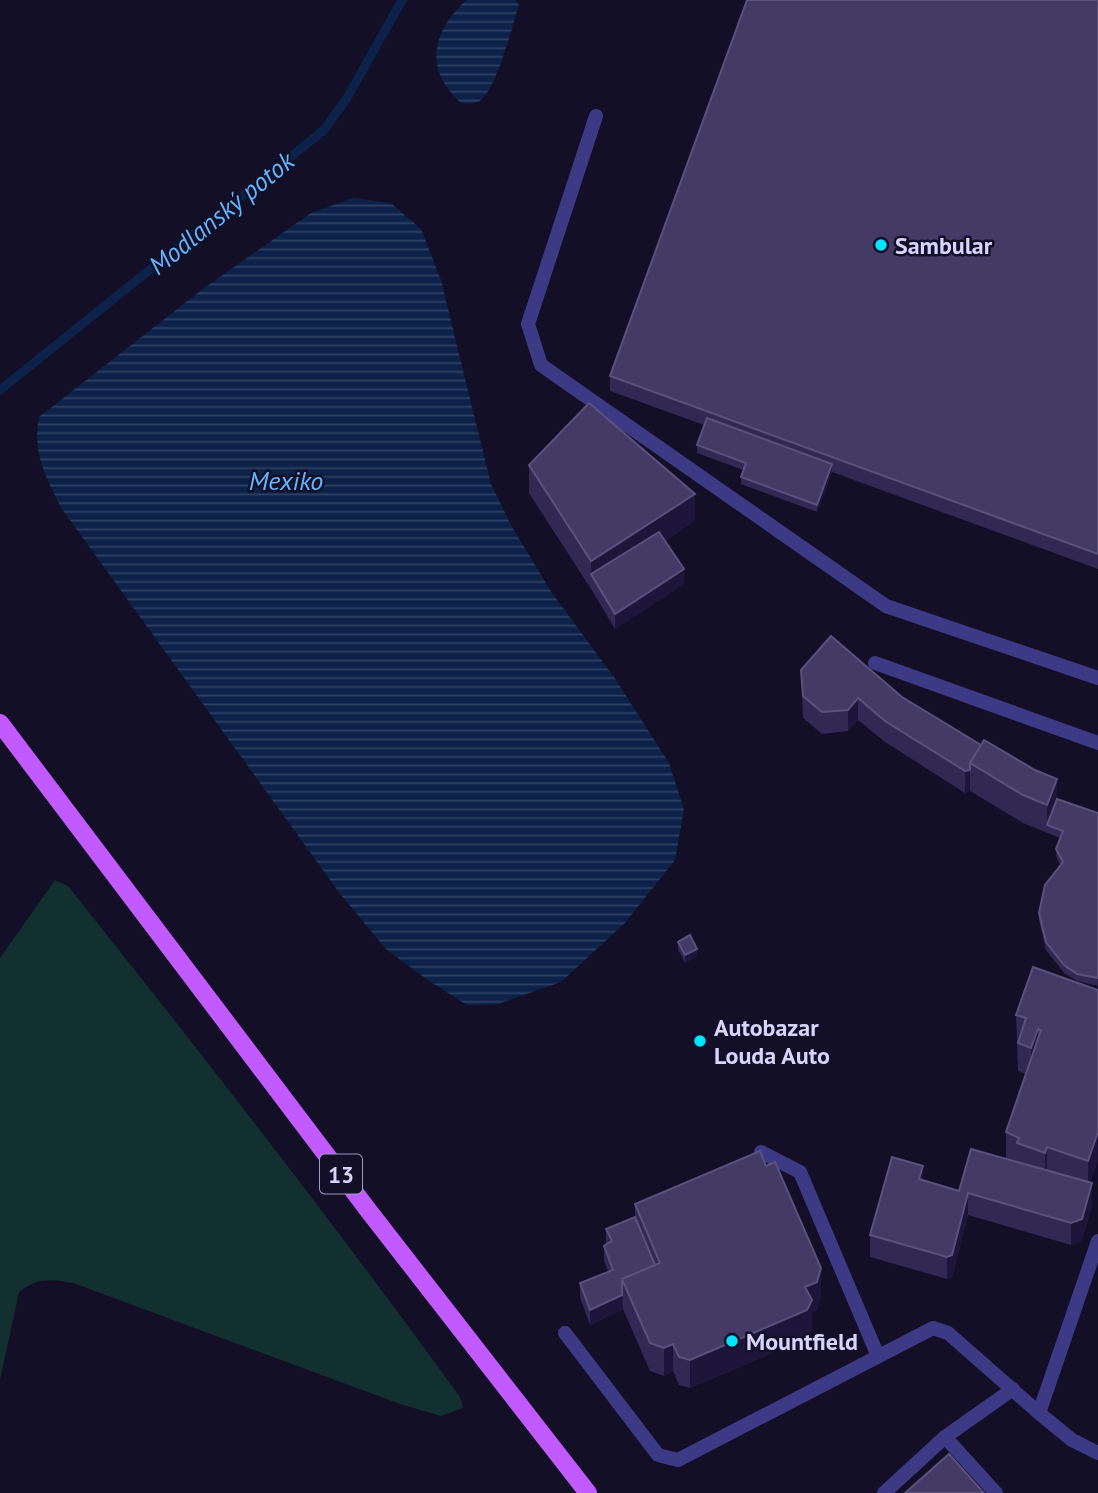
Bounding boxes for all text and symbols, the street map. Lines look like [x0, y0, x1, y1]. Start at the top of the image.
water label: Modlanský potok [142, 143, 301, 282]
place label: Sambular [895, 230, 993, 261]
marker: Sambular [873, 237, 889, 253]
water label: Mexiko [249, 464, 323, 497]
place label: Autobazar Louda Auto [714, 1012, 830, 1071]
marker: Autobazar Louda Auto [692, 1033, 708, 1049]
road number: 13 [320, 1154, 362, 1194]
place label: Mountfield [746, 1326, 858, 1357]
marker: Mountfield [724, 1333, 740, 1349]

